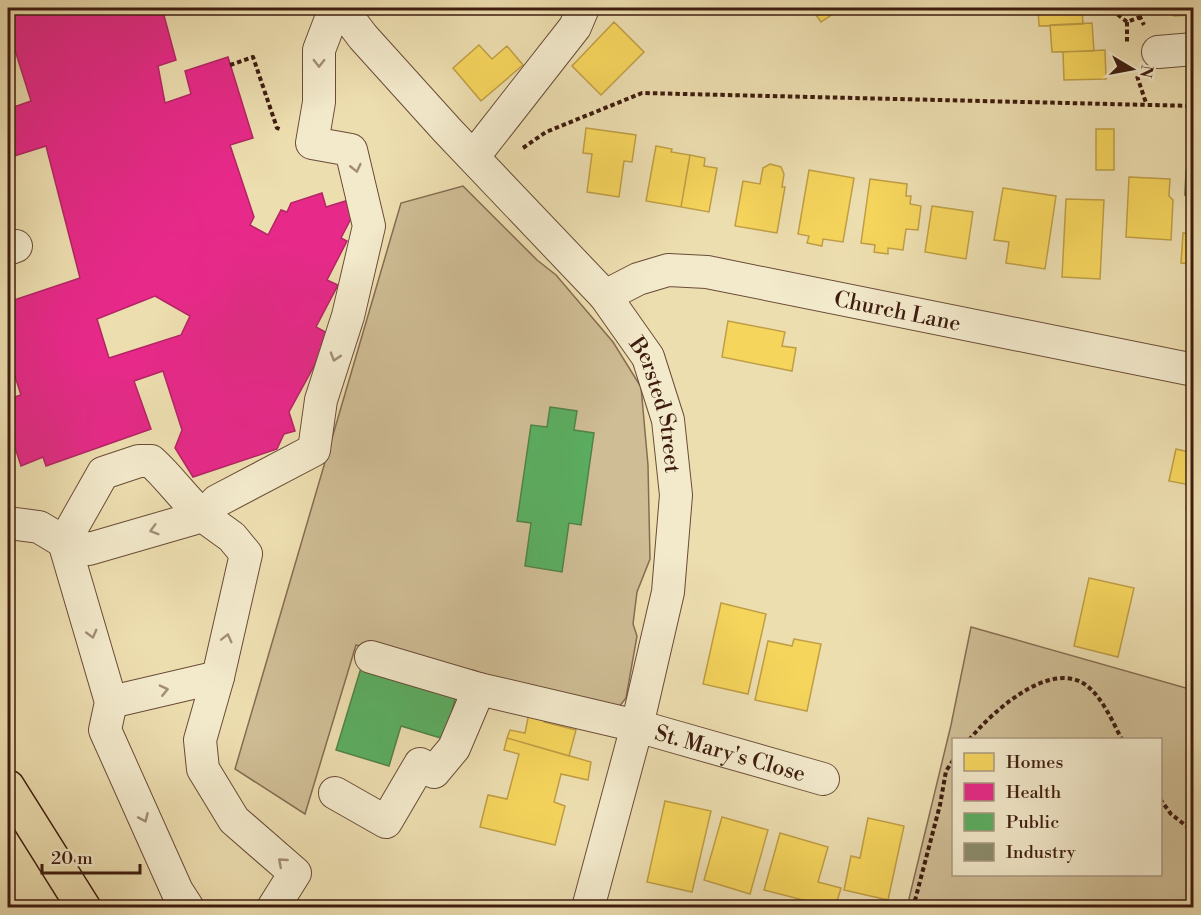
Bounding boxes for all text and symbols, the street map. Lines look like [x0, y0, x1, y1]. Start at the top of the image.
north arrow [1102, 39, 1162, 99]
one-way arrow [313, 59, 325, 68]
text: N [1135, 63, 1157, 80]
one-way arrow [348, 163, 361, 173]
street label: Church Lane [832, 286, 963, 338]
street label: Bersted Street [622, 331, 686, 475]
one-way arrow [330, 351, 342, 362]
one-way arrow [149, 523, 159, 536]
one-way arrow [85, 628, 97, 639]
one-way arrow [220, 633, 233, 643]
one-way arrow [159, 684, 169, 697]
street label: St. Mary's Close [651, 720, 808, 788]
legend [952, 738, 1162, 876]
text: Homes [1006, 751, 1063, 774]
text: Health [1006, 781, 1062, 804]
one-way arrow [137, 811, 149, 822]
text: Public [1006, 811, 1059, 834]
scale bar [42, 837, 140, 875]
text: Industry [1006, 841, 1076, 864]
text: 20 m [51, 847, 93, 870]
one-way arrow [278, 858, 289, 869]

